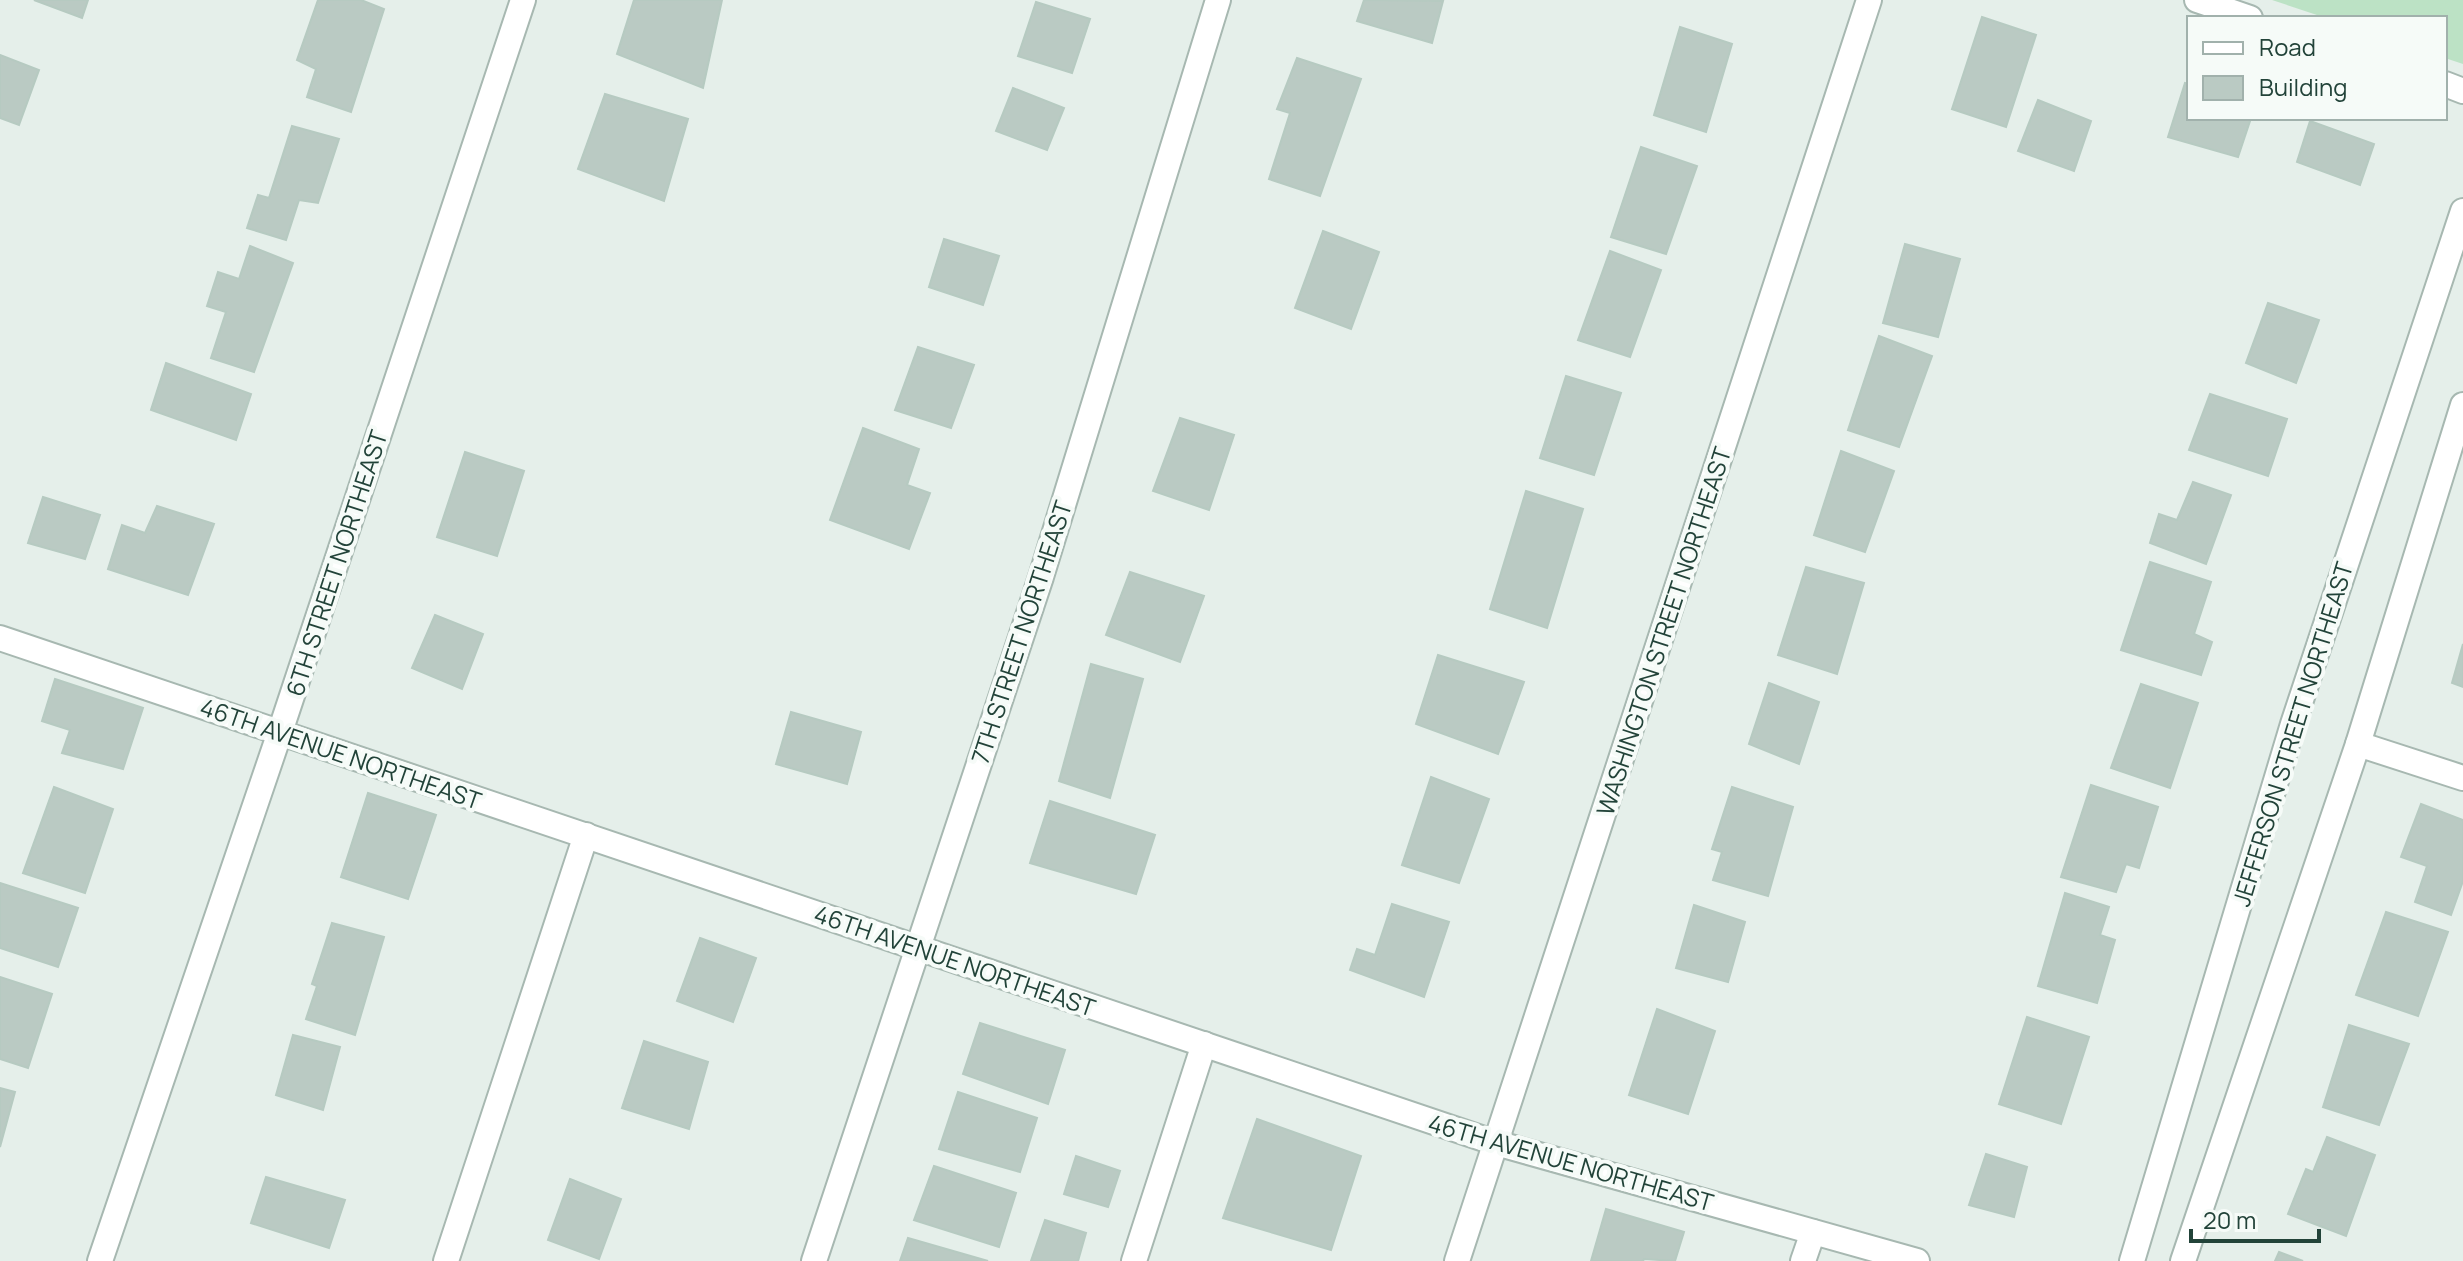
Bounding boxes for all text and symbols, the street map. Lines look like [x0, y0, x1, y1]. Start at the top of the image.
legend [2187, 16, 2447, 120]
text: Road [2259, 30, 2316, 63]
text: Building [2259, 70, 2347, 103]
street label: 6TH STREET NORTHEAST [277, 425, 395, 700]
street label: WASHINGTON STREET NORTHEAST [1588, 442, 1738, 819]
street label: 7TH STREET NORTHEAST [963, 496, 1079, 768]
street label: JEFFERSON STREET NORTHEAST [2224, 557, 2360, 910]
street label: 46TH AVENUE NORTHEAST [196, 689, 487, 817]
street label: 46TH AVENUE NORTHEAST [810, 896, 1101, 1024]
street label: 46TH AVENUE NORTHEAST [1425, 1105, 1718, 1219]
scale bar [2191, 1193, 2319, 1243]
text: 20 m [2203, 1203, 2256, 1236]

